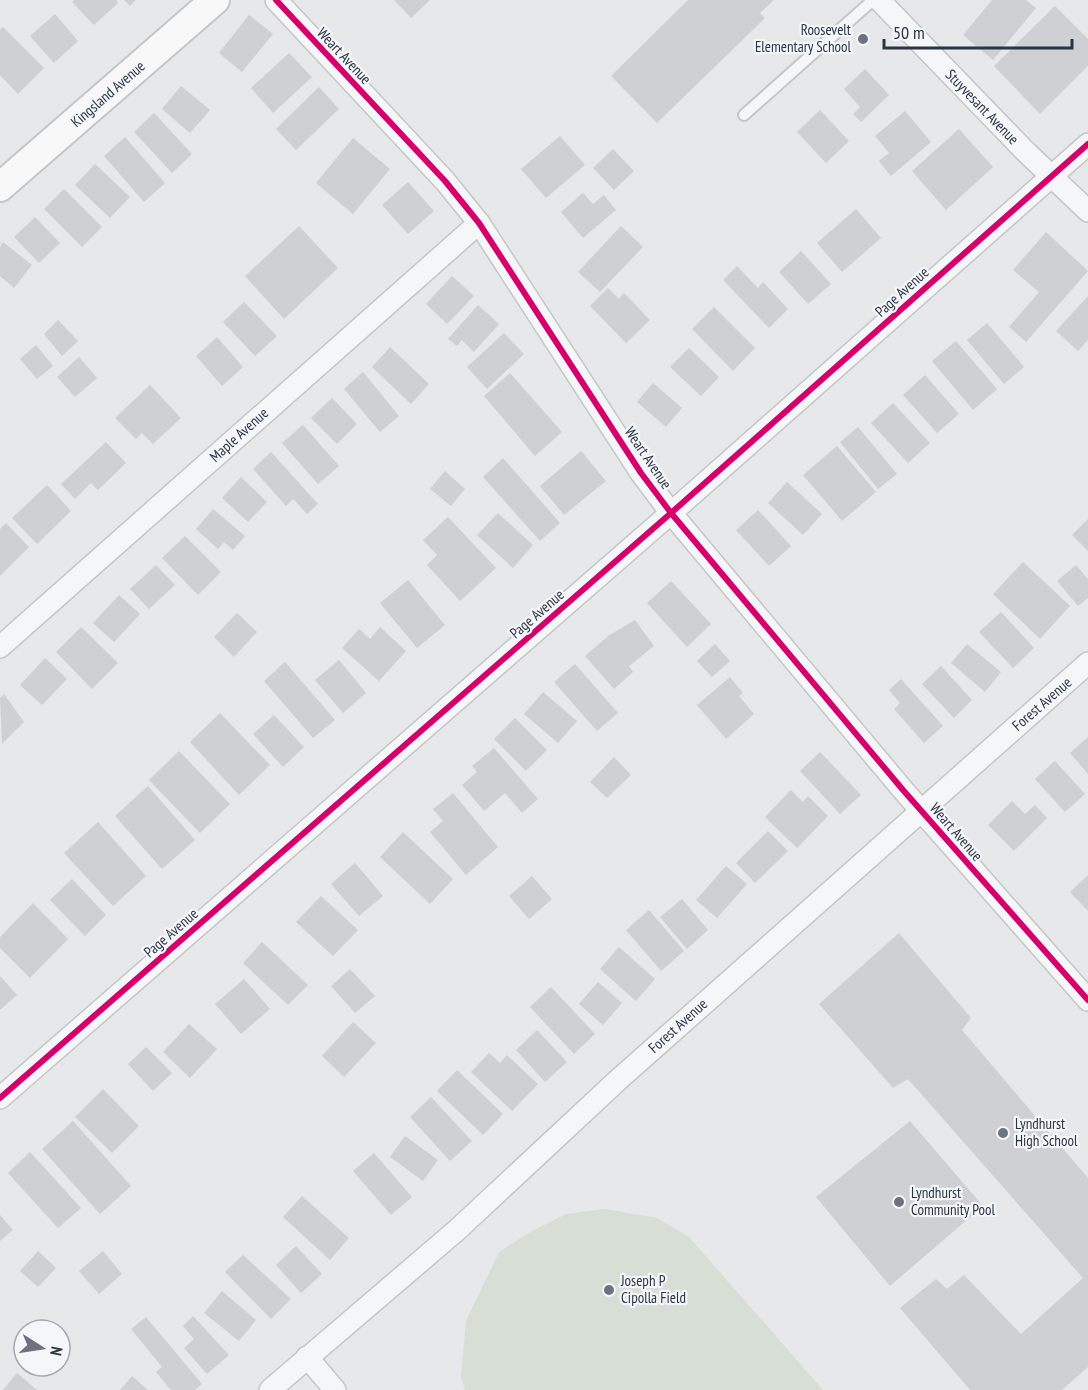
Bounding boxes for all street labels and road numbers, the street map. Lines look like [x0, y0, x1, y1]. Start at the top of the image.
street label: Weart Avenue [313, 23, 376, 88]
street label: Kingsland Avenue [67, 56, 149, 131]
street label: Stuyvesant Avenue [942, 65, 1023, 148]
street label: Page Avenue [871, 263, 932, 321]
street label: Maple Avenue [205, 403, 272, 466]
street label: Weart Avenue [621, 423, 676, 492]
street label: Page Avenue [506, 585, 568, 642]
street label: Forest Avenue [1008, 673, 1075, 735]
street label: Weart Avenue [926, 799, 987, 865]
street label: Page Avenue [140, 904, 202, 961]
street label: Forest Avenue [644, 994, 711, 1057]

